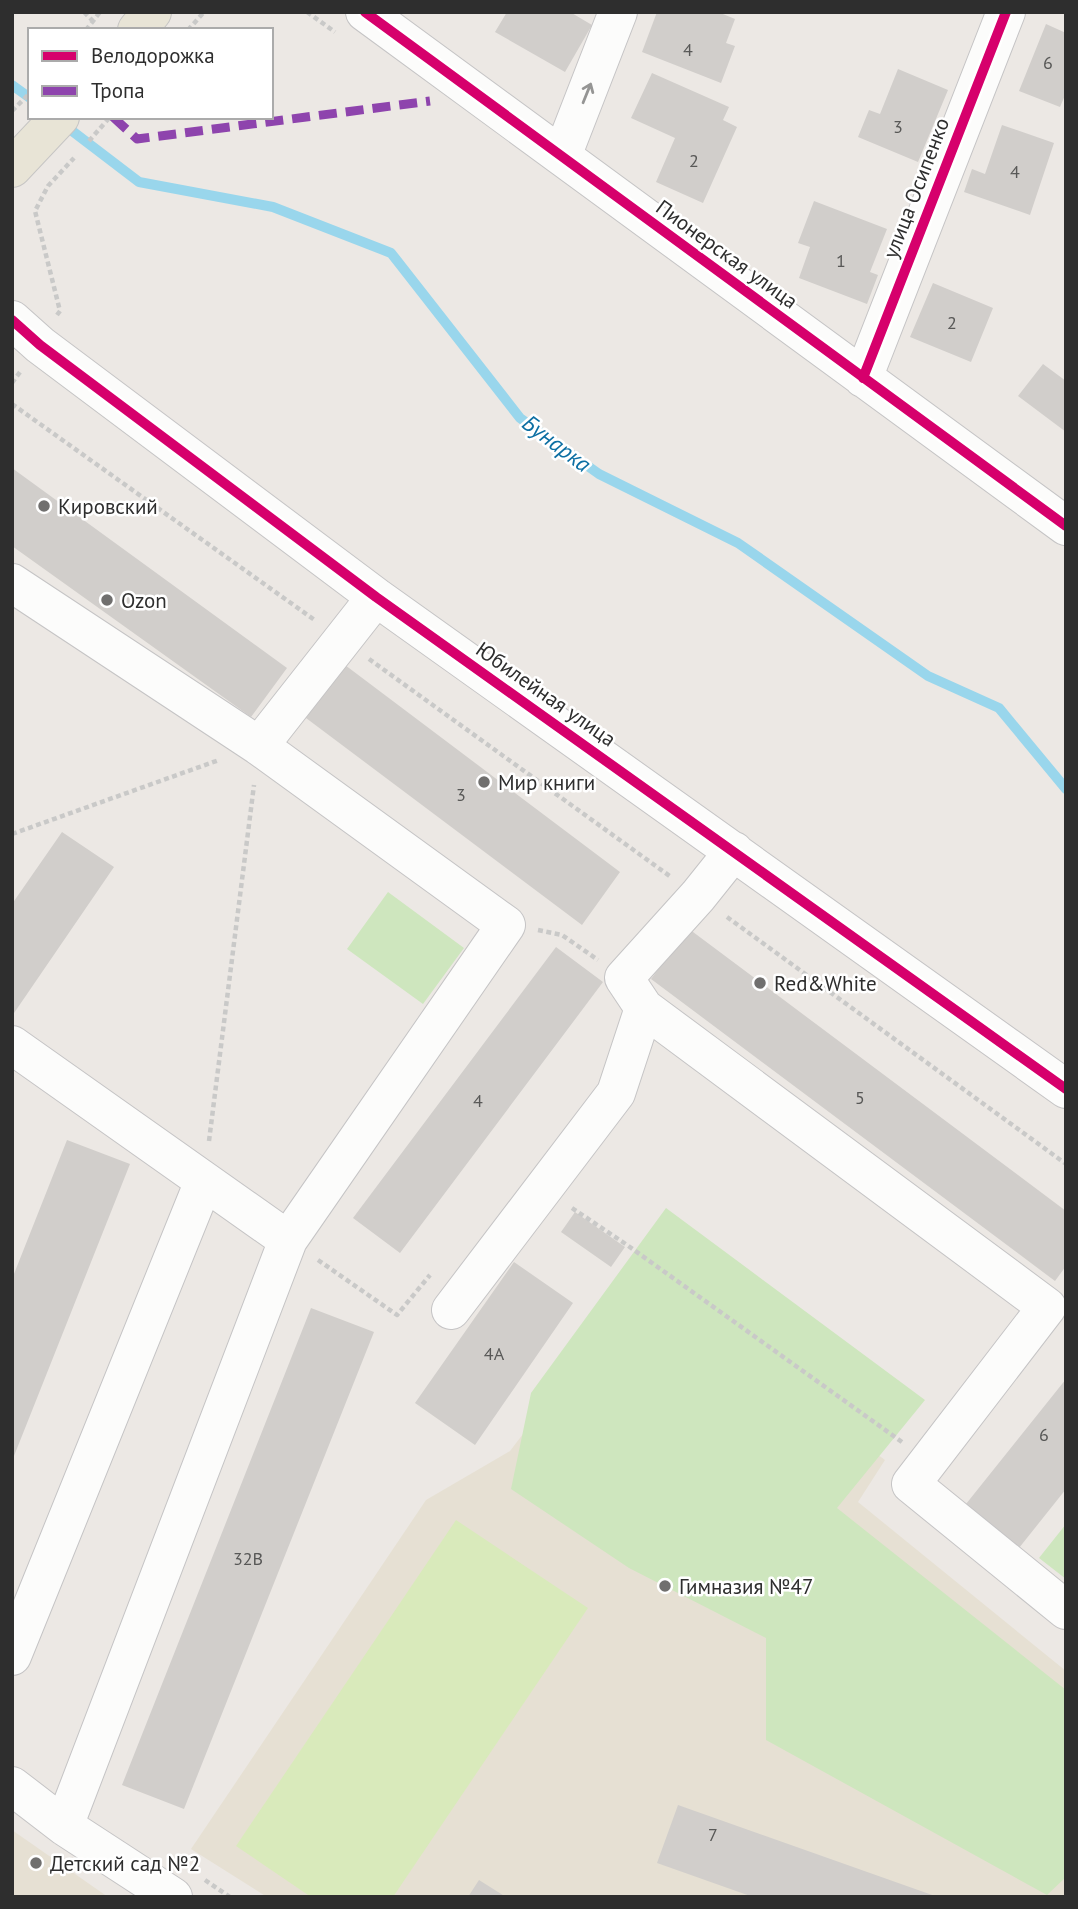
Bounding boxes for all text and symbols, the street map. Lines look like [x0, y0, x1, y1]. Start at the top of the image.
legend [28, 28, 273, 119]
house number: 4 [683, 38, 693, 61]
text: Велодорожка [91, 42, 215, 69]
house number: 6 [1043, 51, 1053, 74]
text: Тропа [91, 77, 145, 104]
one-way arrow [581, 82, 594, 104]
street label: улица Осипенко [877, 114, 955, 262]
house number: 3 [893, 115, 903, 138]
house number: 2 [689, 149, 699, 172]
house number: 4 [1010, 160, 1020, 183]
street label: Пионерская улица [651, 193, 803, 315]
house number: 1 [836, 249, 846, 272]
house number: 2 [947, 311, 957, 334]
water label: Бунарка [517, 408, 597, 478]
place label: Кировский [58, 493, 158, 520]
marker: Кировский [36, 498, 52, 514]
place label: Ozon [121, 587, 167, 614]
marker: Ozon [99, 592, 115, 608]
street label: Юбилейная улица [471, 636, 621, 752]
place label: Мир книги [498, 769, 595, 796]
marker: Мир книги [476, 774, 492, 790]
house number: 3 [456, 783, 466, 806]
place label: Red&White [774, 970, 877, 997]
marker: Red&White [752, 975, 768, 991]
house number: 5 [855, 1086, 865, 1109]
house number: 4 [473, 1089, 483, 1112]
house number: 4А [484, 1342, 505, 1365]
house number: 6 [1039, 1423, 1049, 1446]
house number: 32В [233, 1547, 263, 1570]
place label: Гимназия №47 [679, 1573, 813, 1600]
marker: Гимназия №47 [657, 1578, 673, 1594]
house number: 7 [708, 1823, 718, 1846]
place label: Детский сад №2 [50, 1850, 200, 1877]
marker: Детский сад №2 [28, 1855, 44, 1871]

